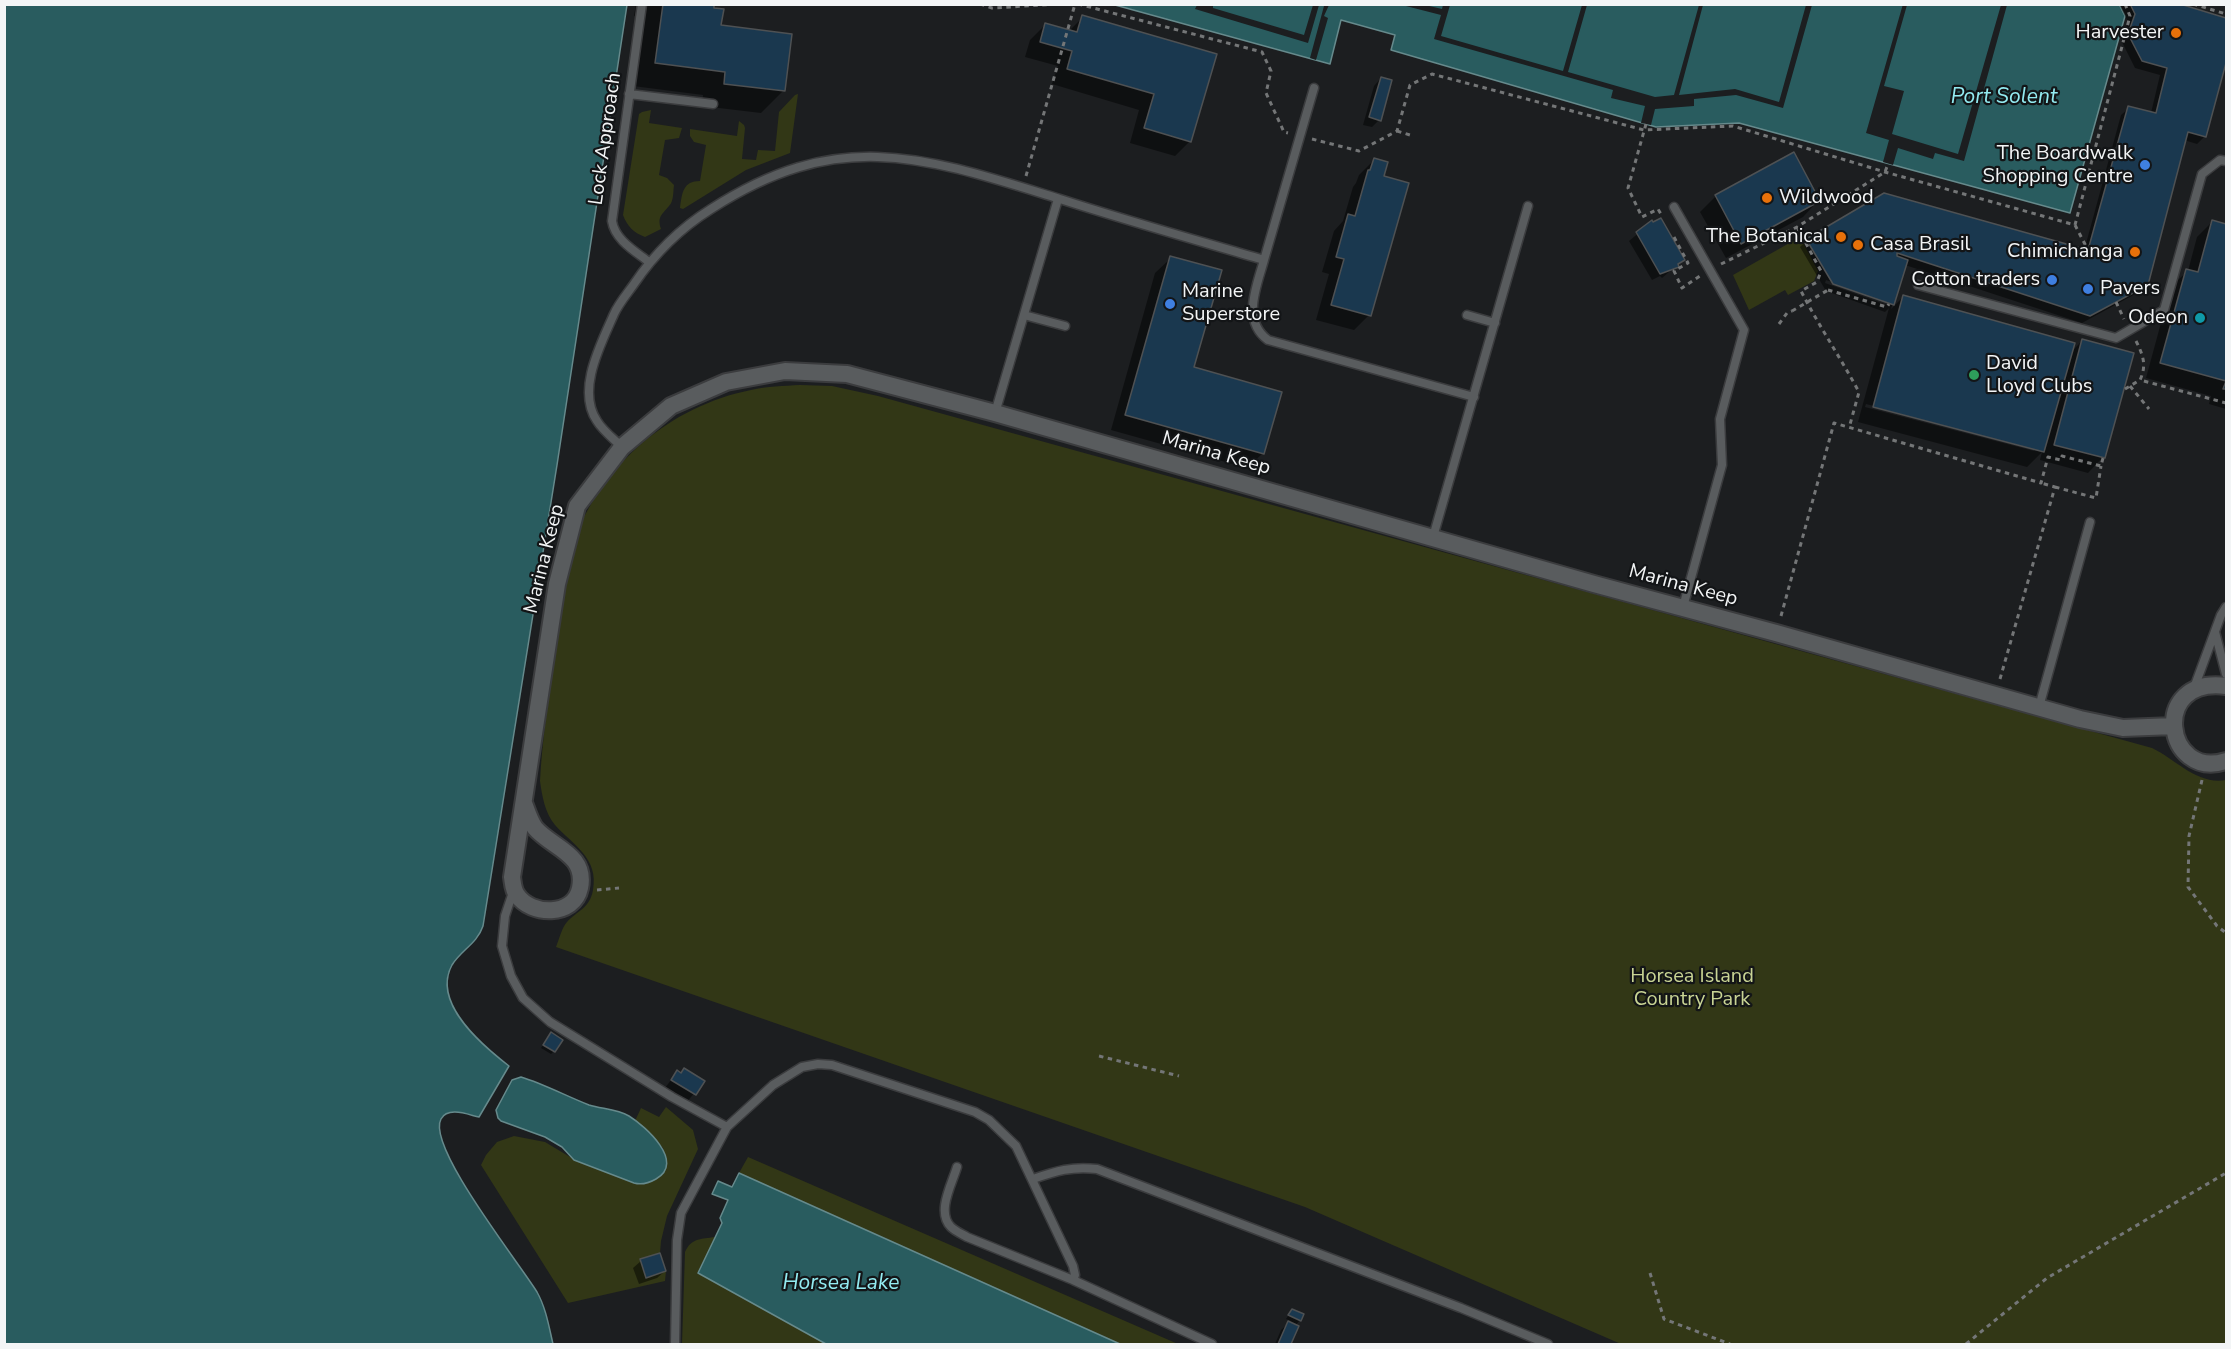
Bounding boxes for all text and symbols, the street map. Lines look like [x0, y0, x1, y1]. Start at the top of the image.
place label: Harvester [2075, 21, 2164, 45]
marker: Harvester [2169, 26, 2183, 40]
street label: Lock Approach [585, 71, 627, 207]
water label: Port Solent [1951, 85, 2057, 111]
place label: The Boardwalk Shopping Centre [1983, 142, 2133, 189]
marker: The Boardwalk Shopping Centre [2138, 158, 2152, 172]
place label: Wildwood [1779, 186, 1874, 210]
marker: Wildwood [1760, 191, 1774, 205]
place label: The Botanical [1706, 225, 1829, 249]
marker: The Botanical [1834, 230, 1848, 244]
place label: Casa Brasil [1870, 233, 1970, 257]
marker: Casa Brasil [1851, 238, 1865, 252]
place label: Chimichanga [2007, 240, 2123, 264]
marker: Chimichanga [2128, 245, 2142, 259]
place label: Cotton traders [1911, 268, 2040, 292]
marker: Cotton traders [2045, 273, 2059, 287]
place label: Pavers [2100, 277, 2160, 301]
place label: Marine Superstore [1182, 280, 1280, 327]
marker: Pavers [2081, 282, 2095, 296]
marker: Marine Superstore [1163, 297, 1177, 311]
place label: Odeon [2128, 306, 2188, 330]
marker: Odeon [2193, 311, 2207, 325]
place label: David Lloyd Clubs [1986, 352, 2092, 399]
marker: David Lloyd Clubs [1967, 368, 1981, 382]
street label: Marina Keep [1159, 427, 1273, 481]
street label: Marina Keep [520, 502, 570, 616]
street label: Marina Keep [1626, 560, 1740, 612]
park label: Horsea Island Country Park [1630, 965, 1754, 1012]
water label: Horsea Lake [783, 1271, 899, 1297]

